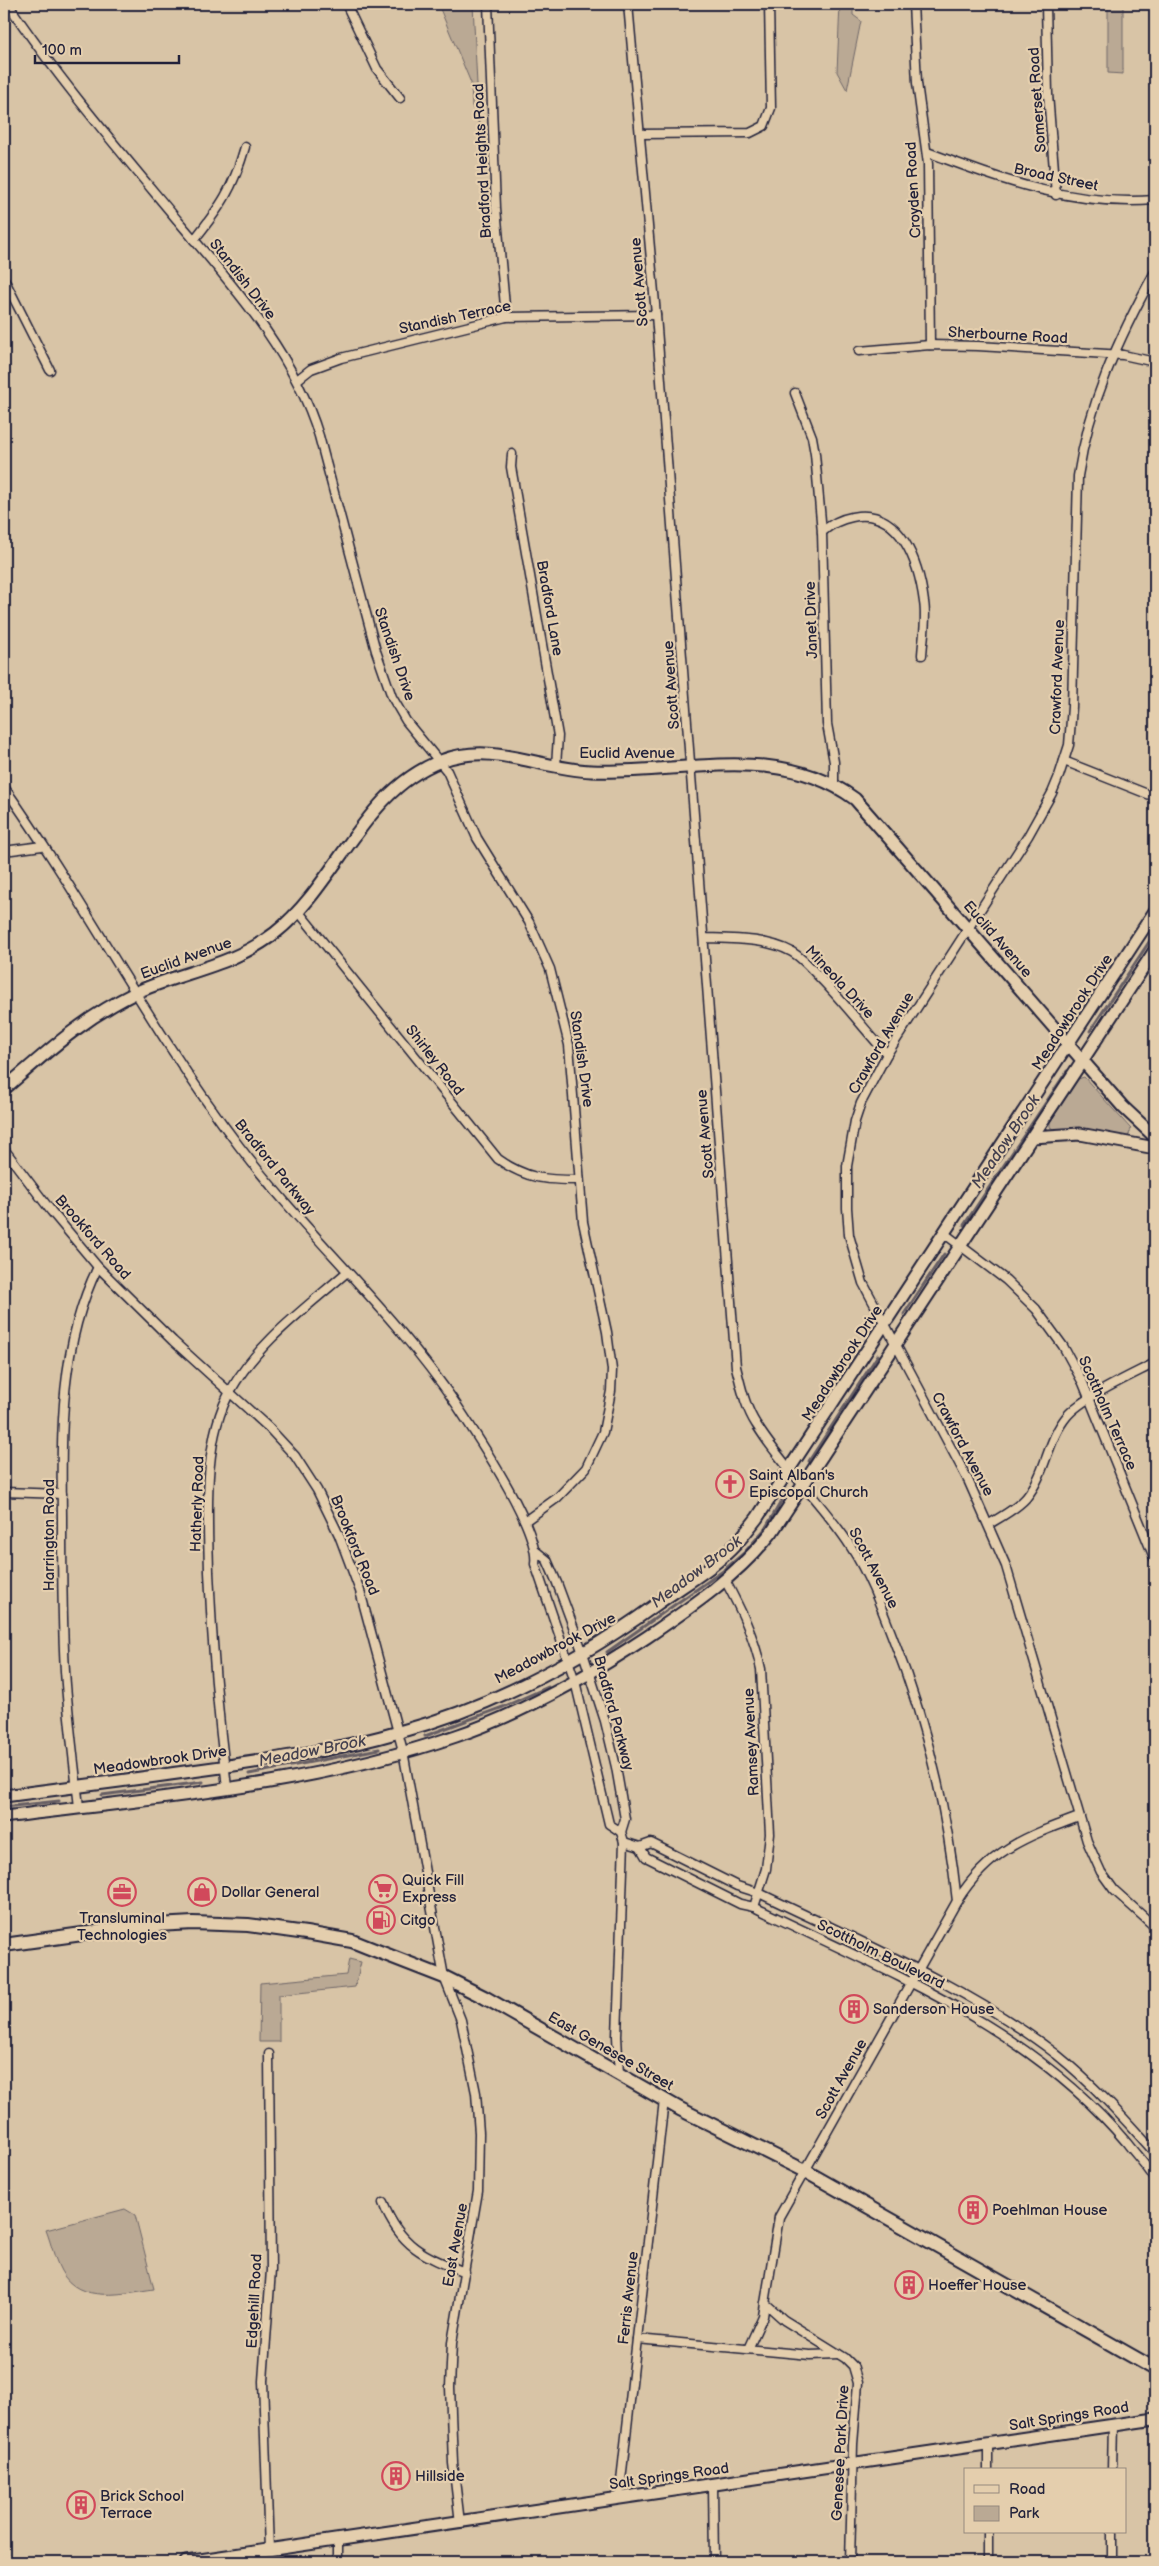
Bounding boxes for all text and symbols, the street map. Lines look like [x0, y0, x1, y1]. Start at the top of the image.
scale bar [35, 32, 179, 64]
text: 100 m [42, 41, 82, 60]
street label: Somerset Road [1024, 47, 1051, 153]
street label: Bradford Heights Road [469, 83, 496, 239]
street label: Croyden Road [901, 141, 926, 239]
street label: Broad Street [1012, 159, 1100, 196]
street label: Standish Drive [205, 235, 280, 324]
street label: Scott Avenue [626, 237, 653, 327]
street label: Standish Terrace [397, 296, 513, 339]
street label: Sherbourne Road [948, 323, 1068, 348]
street label: Bradford Lane [532, 559, 567, 658]
street label: Janet Drive [801, 581, 822, 659]
street label: Standish Drive [370, 605, 419, 703]
street label: Crawford Avenue [1046, 619, 1069, 735]
street label: Scott Avenue [659, 640, 684, 730]
street label: Euclid Avenue [579, 744, 675, 763]
street label: Euclid Avenue [959, 897, 1036, 982]
street label: Euclid Avenue [138, 933, 234, 984]
street label: Mineola Drive [801, 942, 878, 1023]
street label: Meadowbrook Drive [1028, 951, 1117, 1074]
street label: Crawford Avenue [844, 989, 918, 1098]
street label: Standish Drive [565, 1010, 598, 1109]
street label: Shirley Road [401, 1021, 468, 1099]
street label: Scott Avenue [692, 1089, 719, 1179]
water label: Meadow Brook [968, 1090, 1045, 1192]
street label: Bradford Parkway [230, 1115, 319, 1219]
street label: Brookford Road [51, 1191, 135, 1284]
street label: Meadowbrook Drive [798, 1302, 887, 1425]
street label: Scottholm Terrace [1074, 1353, 1141, 1473]
street label: Crawford Avenue [927, 1389, 998, 1500]
street label: Hatherly Road [186, 1456, 209, 1552]
place label: Saint Alban's Episcopal Church [749, 1466, 868, 1502]
church icon: Saint Alban's Episcopal Church [715, 1469, 745, 1499]
street label: Harrington Road [40, 1479, 59, 1591]
street label: Brookford Road [326, 1492, 383, 1598]
street label: Scott Avenue [844, 1524, 903, 1612]
water label: Meadow Brook [648, 1531, 747, 1613]
street label: Meadowbrook Drive [491, 1608, 619, 1688]
street label: Bradford Parkway [589, 1654, 638, 1773]
street label: Ramsey Avenue [739, 1687, 764, 1796]
water label: Meadow Brook [257, 1732, 369, 1771]
street label: Meadowbrook Drive [92, 1742, 228, 1779]
place label: Quick Fill Express [402, 1871, 464, 1907]
supermarket icon: Quick Fill Express [368, 1874, 398, 1904]
office icon: Transluminal Technologies [107, 1877, 137, 1907]
shop icon: Dollar General [187, 1877, 217, 1907]
place label: Dollar General [221, 1883, 319, 1902]
fuel station icon: Citgo [366, 1905, 396, 1935]
place label: Transluminal Technologies [77, 1909, 167, 1945]
place label: Citgo [400, 1911, 436, 1930]
street label: Scottholm Boulevard [814, 1915, 948, 1994]
building icon: Sanderson House [839, 1994, 869, 2024]
place label: Sanderson House [873, 2000, 995, 2019]
street label: East Genesee Street [544, 2008, 677, 2095]
street label: Scott Avenue [812, 2036, 871, 2123]
building icon: Poehlman House [958, 2195, 988, 2225]
place label: Poehlman House [992, 2201, 1107, 2220]
street label: East Avenue [439, 2202, 472, 2288]
street label: Ferris Avenue [614, 2250, 643, 2346]
street label: Edgehill Road [243, 2253, 266, 2349]
building icon: Hoeffer House [894, 2270, 924, 2300]
place label: Hoeffer House [928, 2276, 1026, 2295]
street label: Genesee Park Drive [827, 2384, 854, 2522]
street label: Salt Springs Road [1008, 2398, 1130, 2435]
street label: Salt Springs Road [608, 2459, 730, 2494]
building icon: Hillside [381, 2461, 411, 2491]
place label: Hillside [415, 2467, 465, 2486]
legend [964, 2468, 1126, 2534]
text: Road [1009, 2480, 1045, 2499]
place label: Brick School Terrace [100, 2487, 184, 2523]
building icon: Brick School Terrace [66, 2490, 96, 2520]
text: Park [1009, 2504, 1040, 2523]

